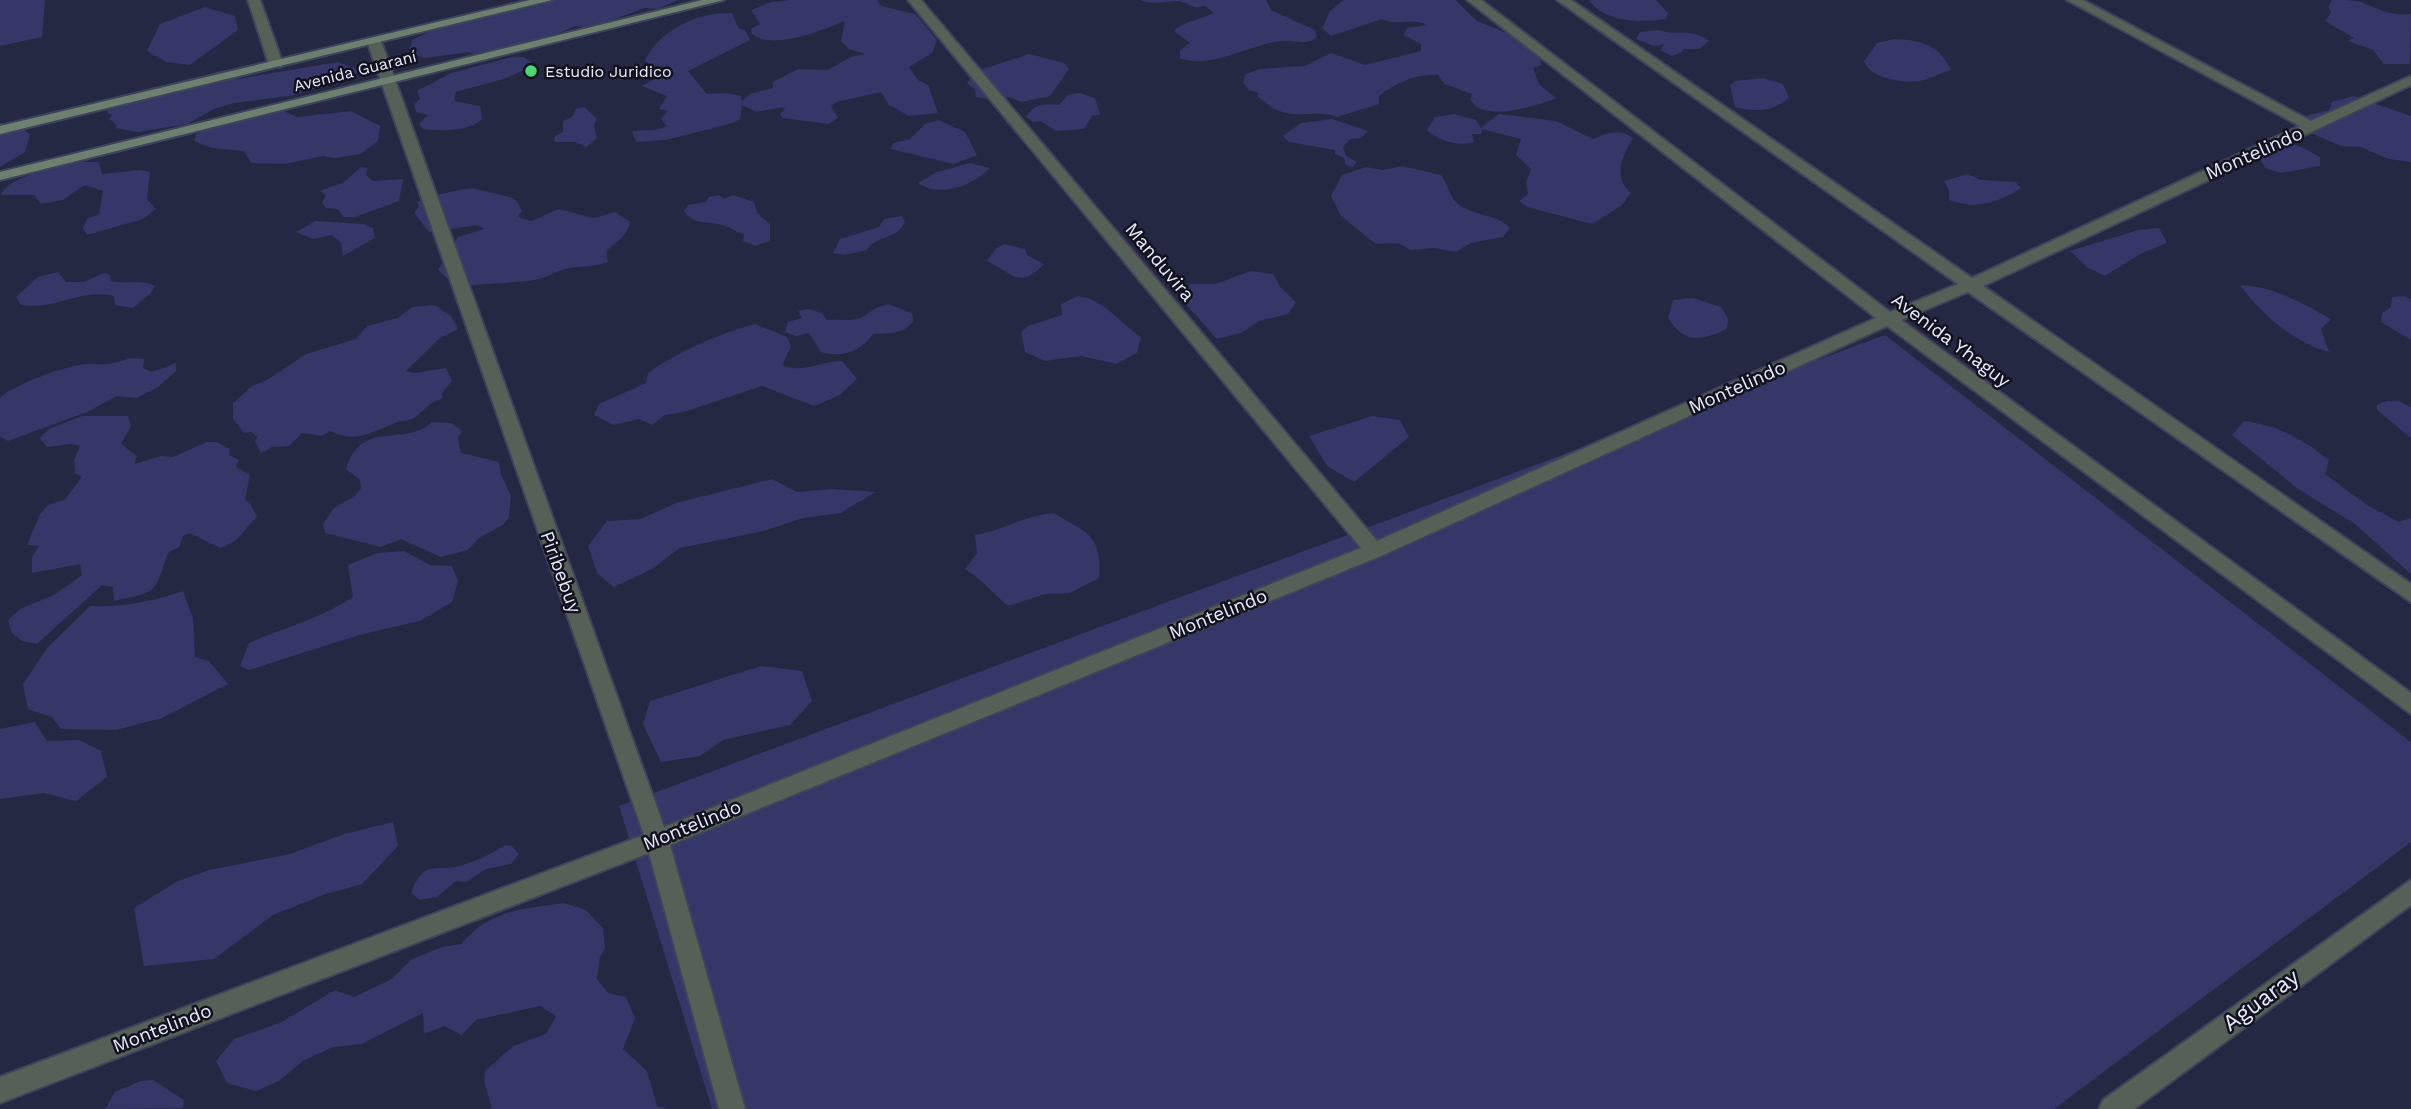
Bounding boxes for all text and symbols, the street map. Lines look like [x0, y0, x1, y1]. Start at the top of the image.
street label: Avenida Guaraní [292, 47, 418, 95]
place label: Estudio Juridico [545, 62, 672, 81]
marker: Estudio Juridico [523, 63, 539, 79]
street label: Montelindo [2202, 121, 2306, 185]
street label: Manduvira [1121, 218, 1200, 306]
street label: Avenida Yhaguy [1887, 288, 2015, 392]
street label: Montelindo [1685, 355, 1789, 419]
street label: Piribebuy [536, 528, 587, 616]
street label: Montelindo [1165, 584, 1271, 644]
street label: Montelindo [639, 795, 745, 855]
street label: Aguaray [2218, 963, 2305, 1037]
street label: Montelindo [109, 999, 215, 1057]

